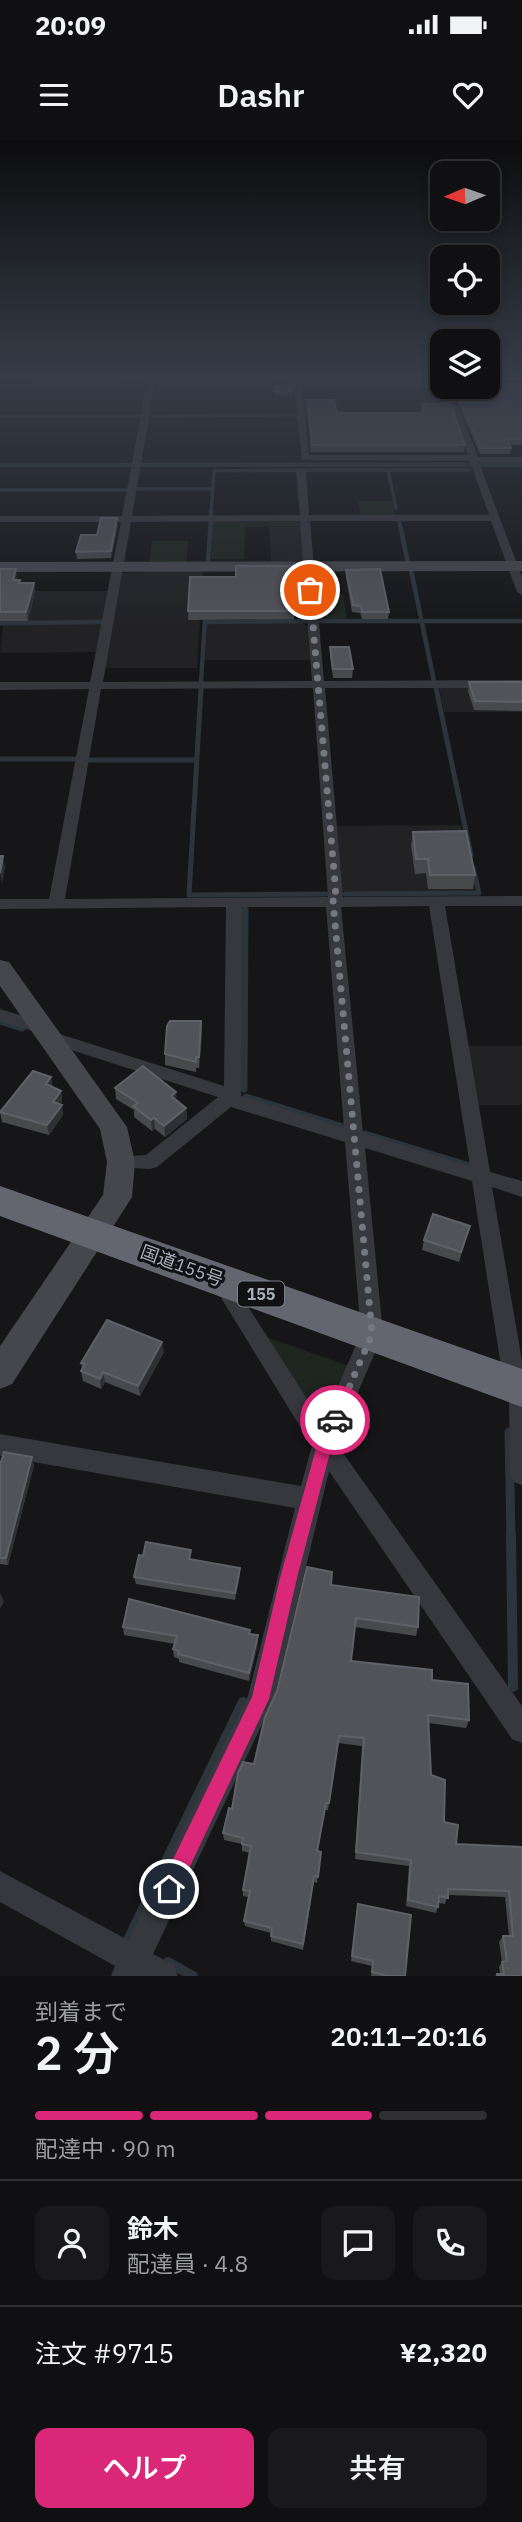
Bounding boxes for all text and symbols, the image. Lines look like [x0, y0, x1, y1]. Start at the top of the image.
text: 20:09 [35, 8, 106, 42]
text: Dashr [217, 74, 305, 116]
icon: menu [35, 76, 73, 114]
icon: heart [449, 76, 487, 114]
north arrow [430, 161, 500, 231]
map controls [430, 161, 500, 399]
button: locate [430, 245, 500, 315]
button: layers [430, 329, 500, 399]
pin [280, 560, 340, 620]
icon: bag [291, 571, 329, 609]
street label: 国道155号 [138, 1240, 227, 1291]
road number: 155 [238, 1282, 284, 1306]
courier [300, 1385, 370, 1455]
icon: car [316, 1401, 354, 1439]
pin [139, 1859, 199, 1919]
icon: home [150, 1870, 188, 1908]
text: 到着まで [35, 1996, 127, 2026]
text: 20:11–20:16 [330, 2019, 487, 2053]
text: 2 分 [35, 2023, 119, 2083]
text: 配達中 · 90 m [35, 2133, 175, 2163]
button: person [35, 2206, 109, 2280]
button: chat [321, 2206, 395, 2280]
button: phone [413, 2206, 487, 2280]
text: 鈴木 [127, 2211, 179, 2245]
text: 配達員 · 4.8 [127, 2248, 248, 2278]
text: ¥2,320 [400, 2335, 487, 2369]
text: 注文 #9715 [35, 2336, 174, 2370]
button: ヘルプ [35, 2428, 254, 2508]
button: 共有 [268, 2428, 487, 2508]

